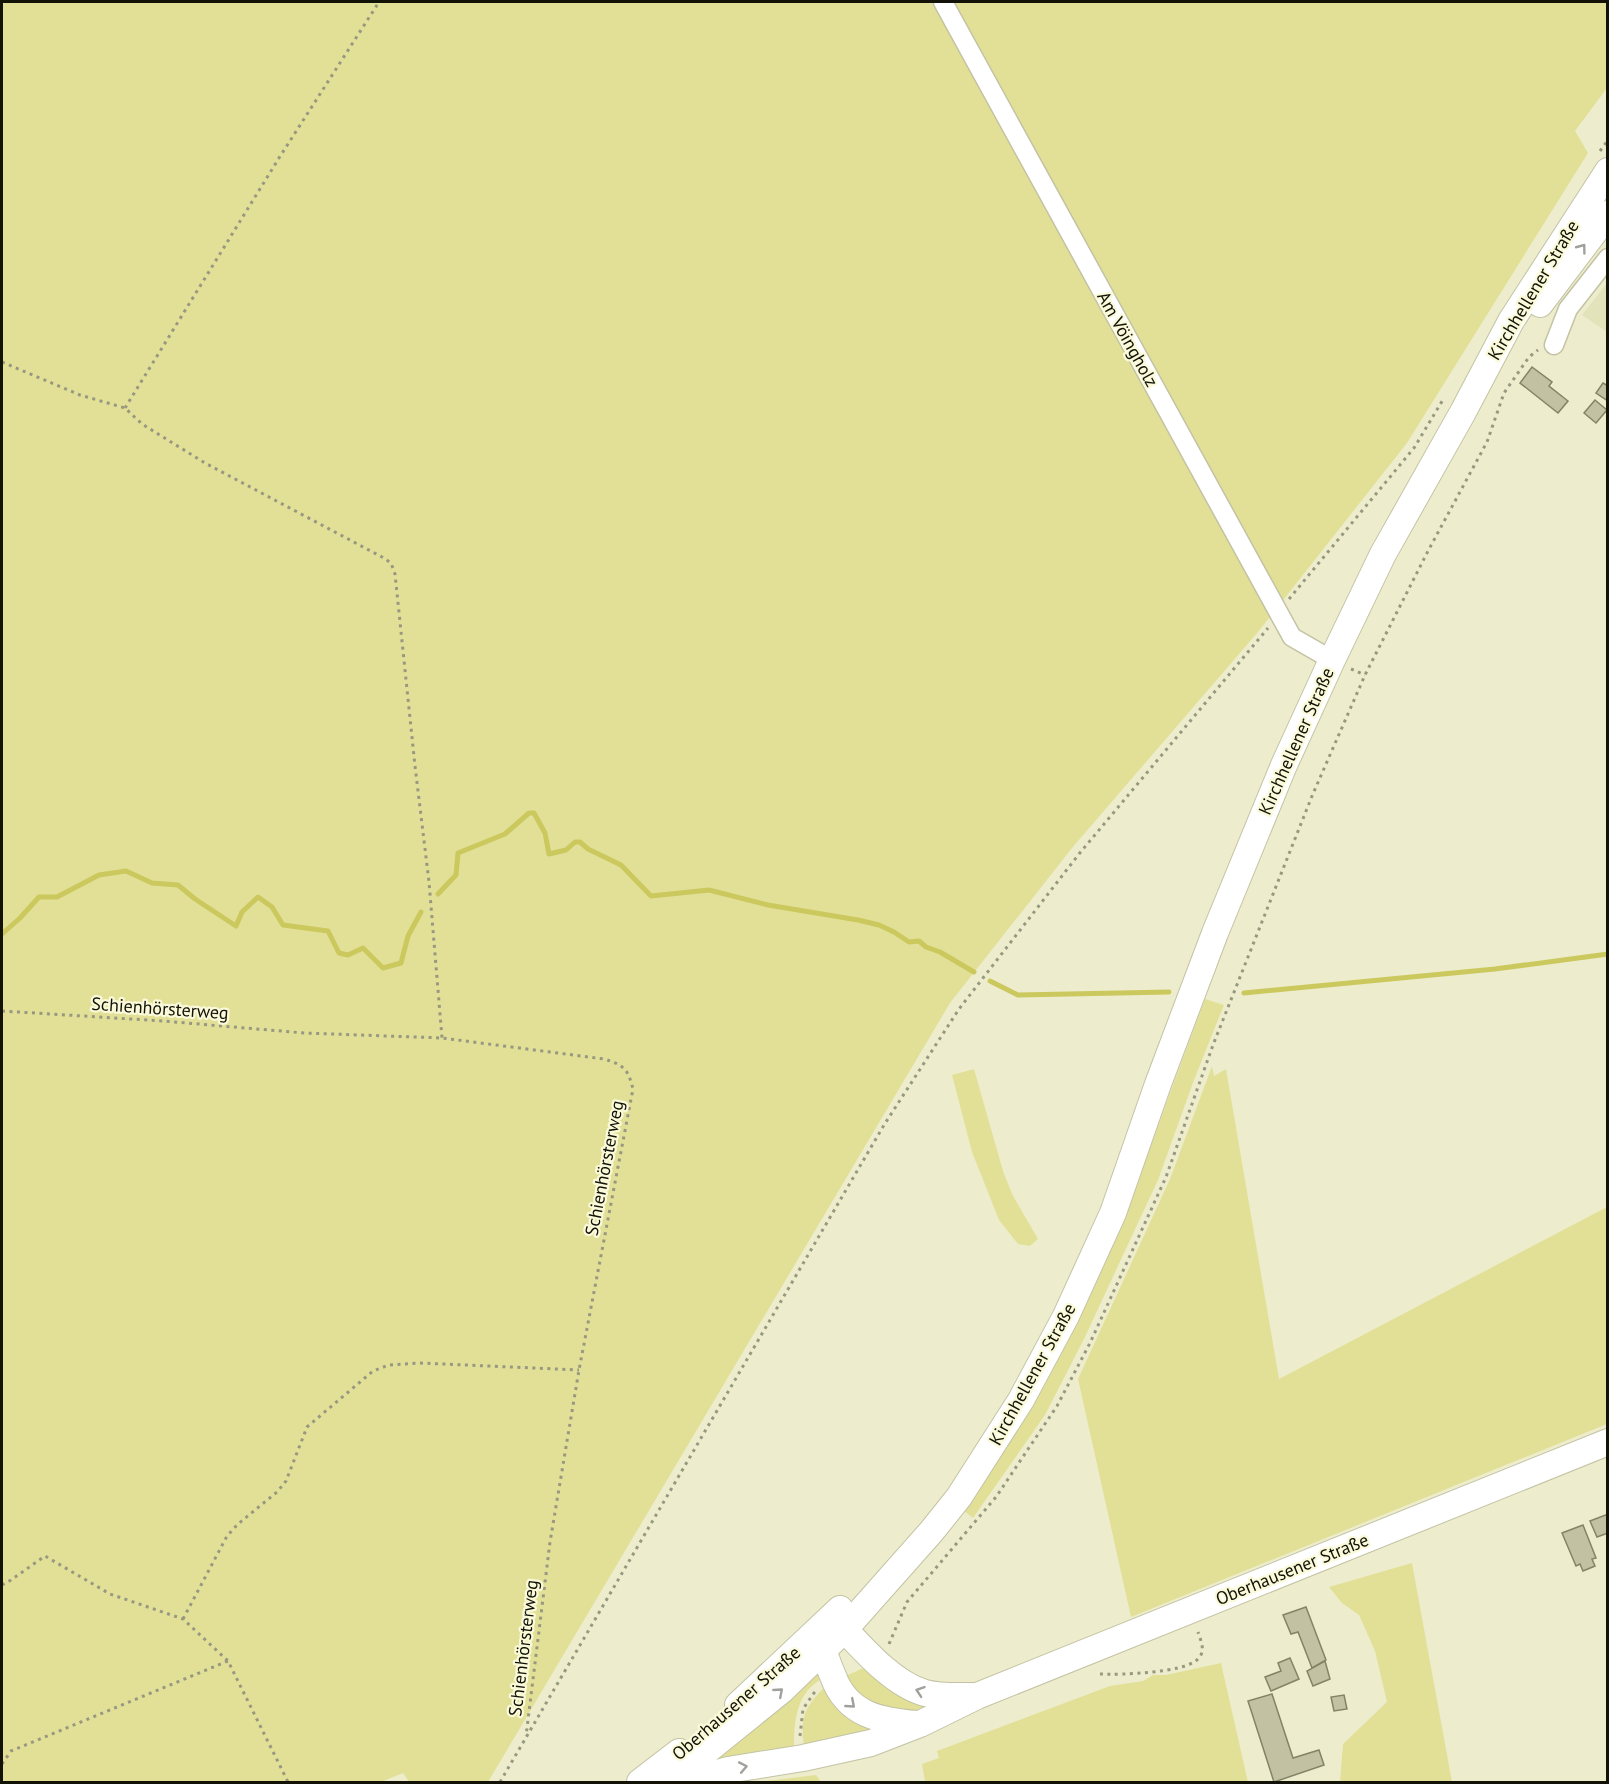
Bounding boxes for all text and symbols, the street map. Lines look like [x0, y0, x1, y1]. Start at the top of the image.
street label: Kirchhellener Straße [1482, 216, 1584, 364]
one-way arrow [1575, 244, 1586, 255]
street label: Am Vöingholz [1092, 287, 1164, 391]
street label: Kirchhellener Straße [1253, 664, 1339, 818]
street label: Schienhörsterweg [91, 992, 229, 1024]
street label: Schienhörsterweg [580, 1098, 628, 1238]
street label: Kirchhellener Straße [983, 1299, 1081, 1449]
street label: Oberhausener Straße [1212, 1528, 1372, 1610]
street label: Schienhörsterweg [503, 1578, 543, 1718]
street label: Oberhausener Straße [667, 1641, 805, 1765]
one-way arrow [915, 1685, 925, 1698]
one-way arrow [772, 1689, 783, 1700]
one-way arrow [845, 1696, 856, 1707]
one-way arrow [738, 1761, 748, 1774]

